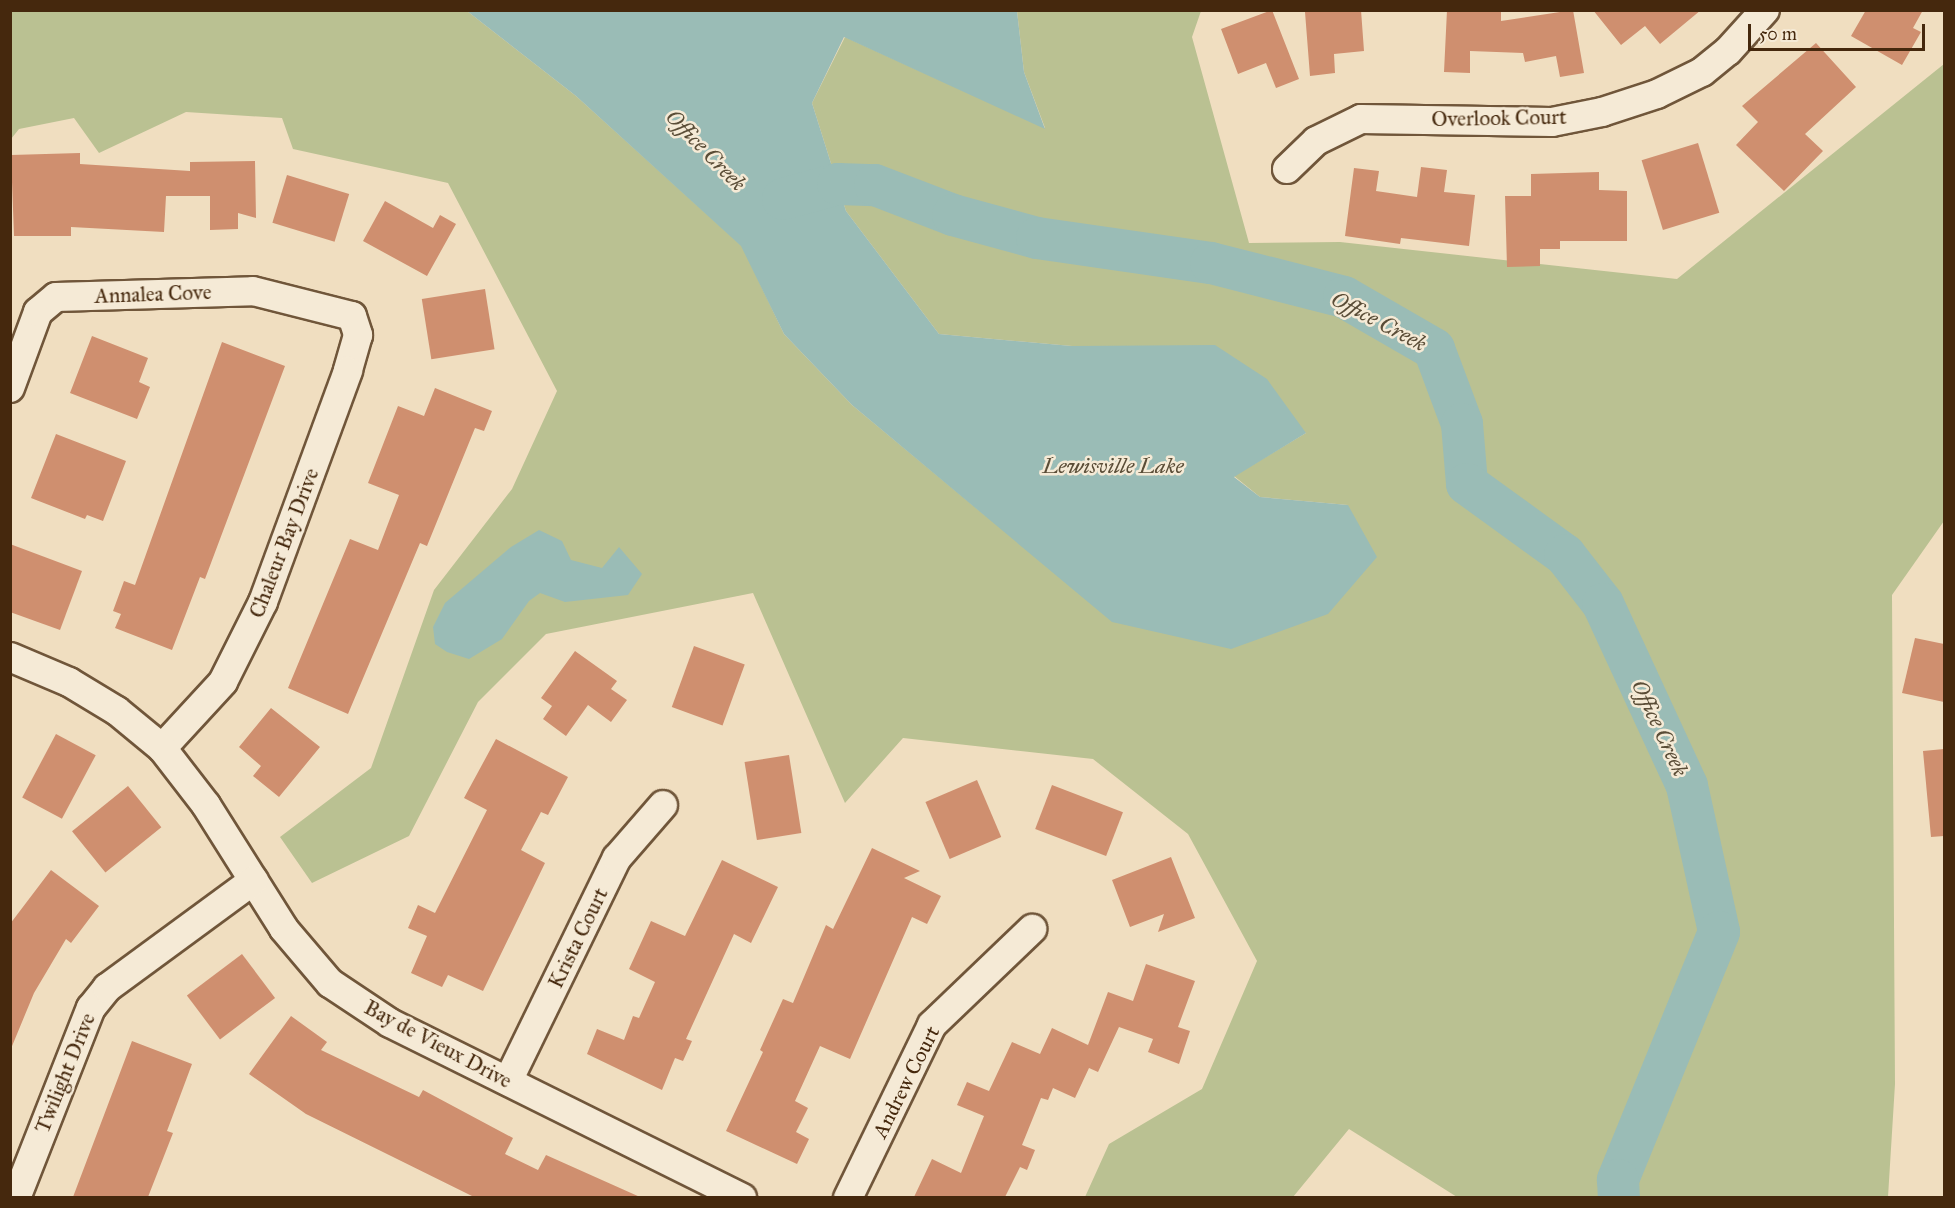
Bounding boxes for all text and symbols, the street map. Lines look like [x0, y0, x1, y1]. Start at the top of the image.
scale bar [1751, 12, 1928, 50]
text: 50 m [1759, 23, 1797, 45]
water label: Office Creek [660, 104, 752, 196]
street label: Overlook Court [1431, 104, 1567, 132]
street label: Annalea Cove [94, 279, 212, 309]
water label: Office Creek [1327, 285, 1431, 357]
water label: Lewisville Lake [1042, 453, 1184, 479]
street label: Chaleur Bay Drive [244, 465, 324, 621]
water label: Office Creek [1626, 675, 1694, 781]
street label: Krista Court [543, 884, 613, 992]
street label: Bay de Vieux Drive [360, 995, 516, 1093]
street label: Twilight Drive [30, 1009, 100, 1137]
street label: Andrew Court [867, 1022, 945, 1142]

